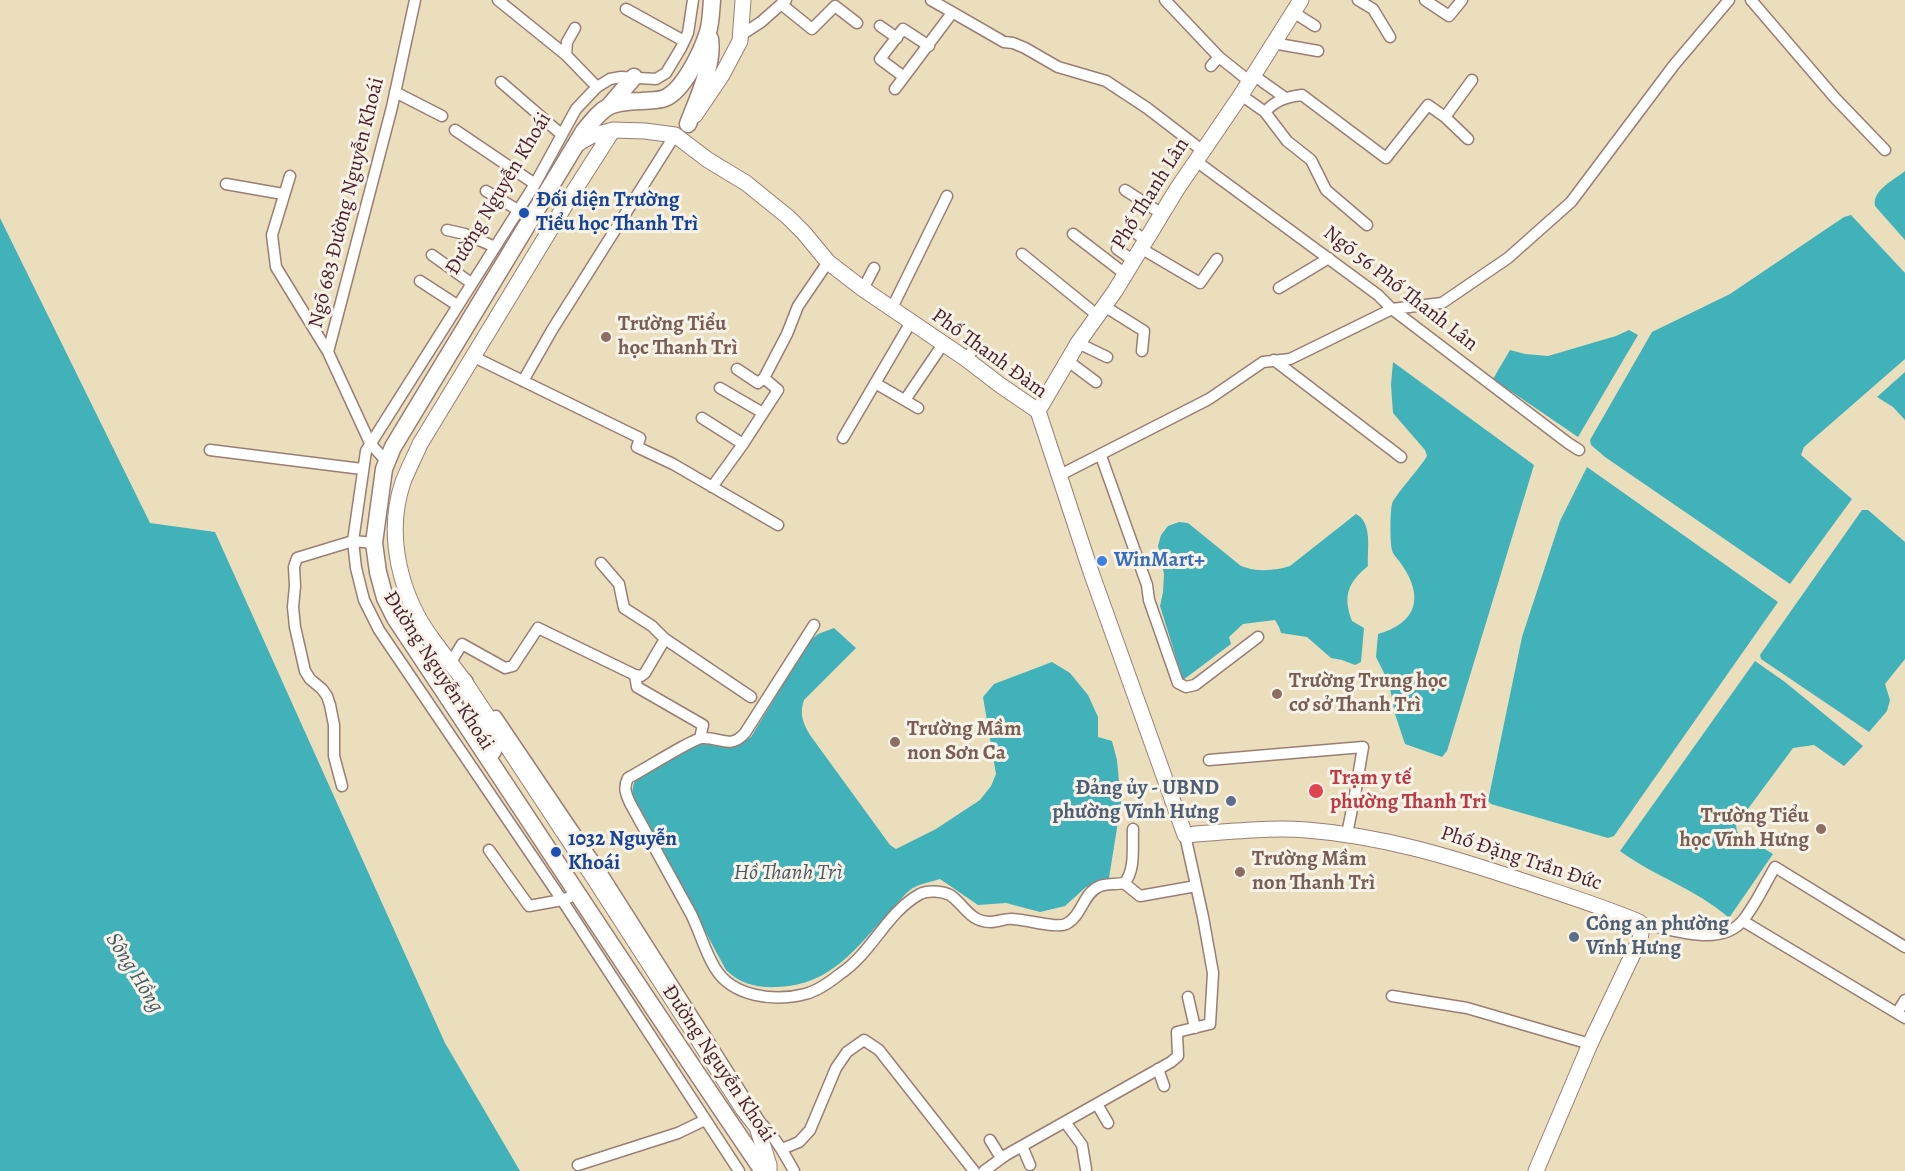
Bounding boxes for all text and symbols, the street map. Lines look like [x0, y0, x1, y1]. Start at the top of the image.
street label: Ngõ 683 Đường Nguyễn Khoái [304, 75, 390, 331]
street label: Đường Nguyễn Khoái [441, 108, 557, 280]
street label: Phố Thanh Lân [1107, 134, 1195, 254]
place label: Đối diện Trường Tiểu học Thanh Trì [536, 188, 698, 238]
marker: Đối diện Trường Tiểu học Thanh Trì [517, 206, 531, 220]
street label: Ngõ 56 Phố Thanh Lân [1318, 221, 1482, 357]
street label: Phố Thanh Đàm [926, 304, 1052, 404]
place label: Trường Tiểu học Thanh Trì [618, 312, 738, 362]
marker: Trường Tiểu học Thanh Trì [599, 330, 613, 344]
place label: WinMart+ [1114, 548, 1205, 574]
marker: WinMart+ [1095, 554, 1109, 568]
street label: Đường Nguyễn Khoái [377, 587, 499, 755]
place label: Trường Trung học cơ sở Thanh Trì [1289, 669, 1447, 719]
marker: Trường Trung học cơ sở Thanh Trì [1270, 687, 1284, 701]
place label: Trường Mầm non Sơn Ca [907, 717, 1022, 767]
marker: Trường Mầm non Sơn Ca [888, 735, 902, 749]
place label: Trạm y tế phường Thanh Trì [1330, 766, 1487, 816]
place label: Đảng ủy - UBND phường Vĩnh Hưng [1052, 776, 1219, 826]
marker: Trạm y tế phường Thanh Trì [1307, 782, 1325, 800]
marker: Đảng ủy - UBND phường Vĩnh Hưng [1224, 794, 1238, 808]
place label: Trường Tiểu học Vĩnh Hưng [1679, 804, 1809, 854]
street label: Phố Đặng Trần Đức [1437, 821, 1605, 897]
marker: Trường Tiểu học Vĩnh Hưng [1814, 822, 1828, 836]
place label: 1032 Nguyễn Khoái [568, 827, 677, 877]
marker: 1032 Nguyễn Khoái [549, 845, 563, 859]
place label: Trường Mầm non Thanh Trì [1252, 847, 1375, 897]
water label: Hồ Thanh Trì [734, 861, 842, 887]
marker: Trường Mầm non Thanh Trì [1233, 865, 1247, 879]
place label: Công an phường Vĩnh Hưng [1586, 912, 1729, 962]
water label: Sông Hồng [99, 928, 169, 1018]
marker: Công an phường Vĩnh Hưng [1567, 930, 1581, 944]
street label: Đường Nguyễn Khoái [656, 980, 780, 1148]

